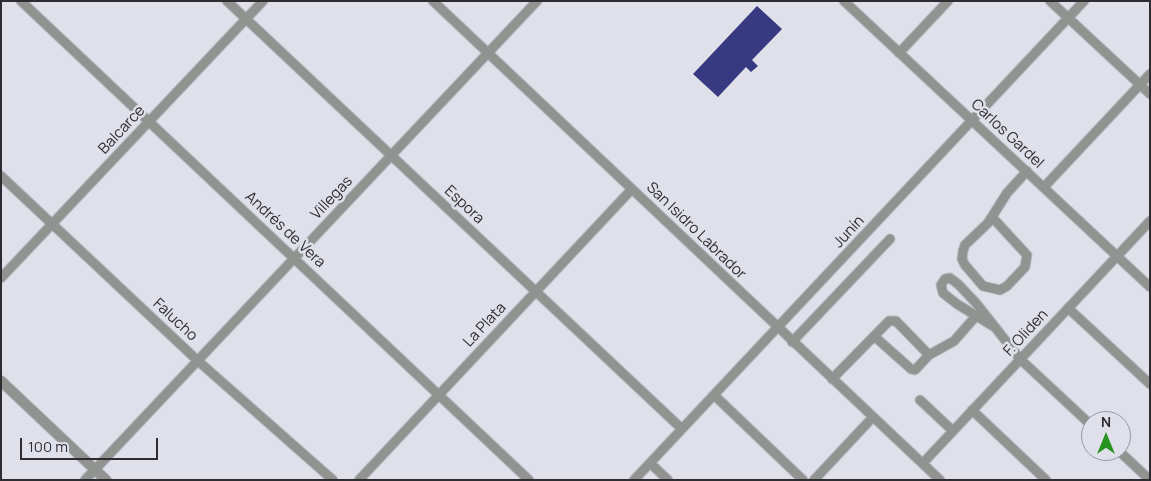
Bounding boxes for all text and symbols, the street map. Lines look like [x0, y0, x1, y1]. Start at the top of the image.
street label: Carlos Gardel [967, 96, 1047, 172]
street label: Balcarce [95, 102, 149, 158]
street label: Villegas [307, 172, 357, 224]
street label: San Isidro Labrador [642, 179, 750, 283]
street label: Espora [440, 182, 488, 228]
street label: Andrés de Vera [241, 188, 329, 272]
street label: Junín [830, 212, 868, 252]
street label: Falucho [149, 295, 201, 345]
street label: La Plata [460, 299, 510, 351]
street label: F. Oliden [1000, 306, 1052, 360]
north arrow [1081, 411, 1131, 461]
text: N [1101, 412, 1111, 431]
scale bar [22, 428, 160, 460]
text: 100 m [28, 436, 68, 457]

